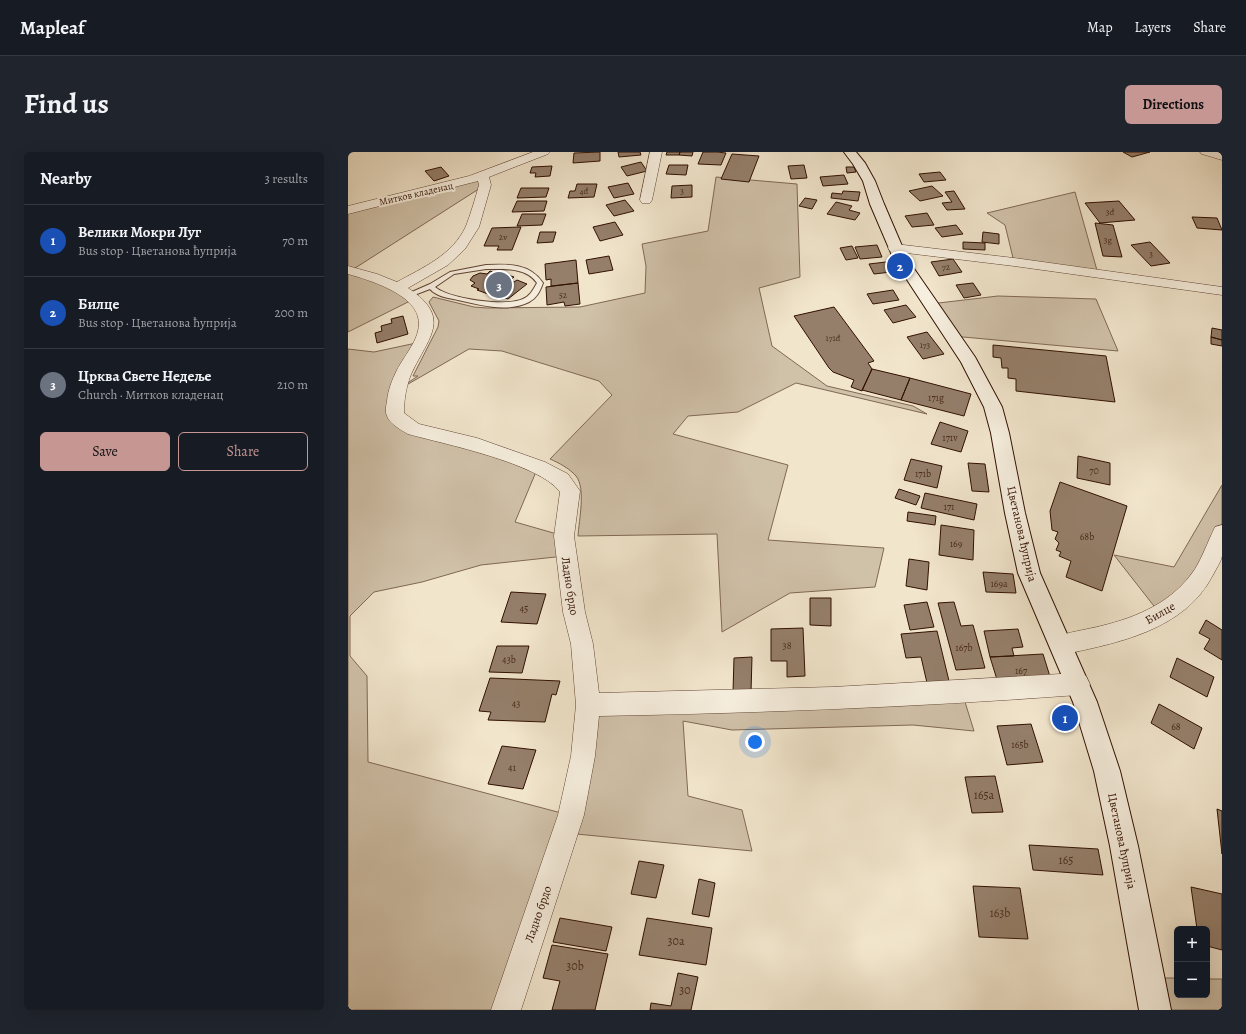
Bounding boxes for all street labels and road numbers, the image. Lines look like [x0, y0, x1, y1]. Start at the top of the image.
street label: Митков кладенац [378, 179, 455, 208]
street label: Цветанова ћуприја [1003, 485, 1041, 584]
street label: Ладно брдо [557, 556, 583, 616]
street label: Билце [1142, 598, 1178, 628]
street label: Цветанова ћуприја [1104, 792, 1140, 891]
street label: Ладно брдо [521, 883, 555, 945]

